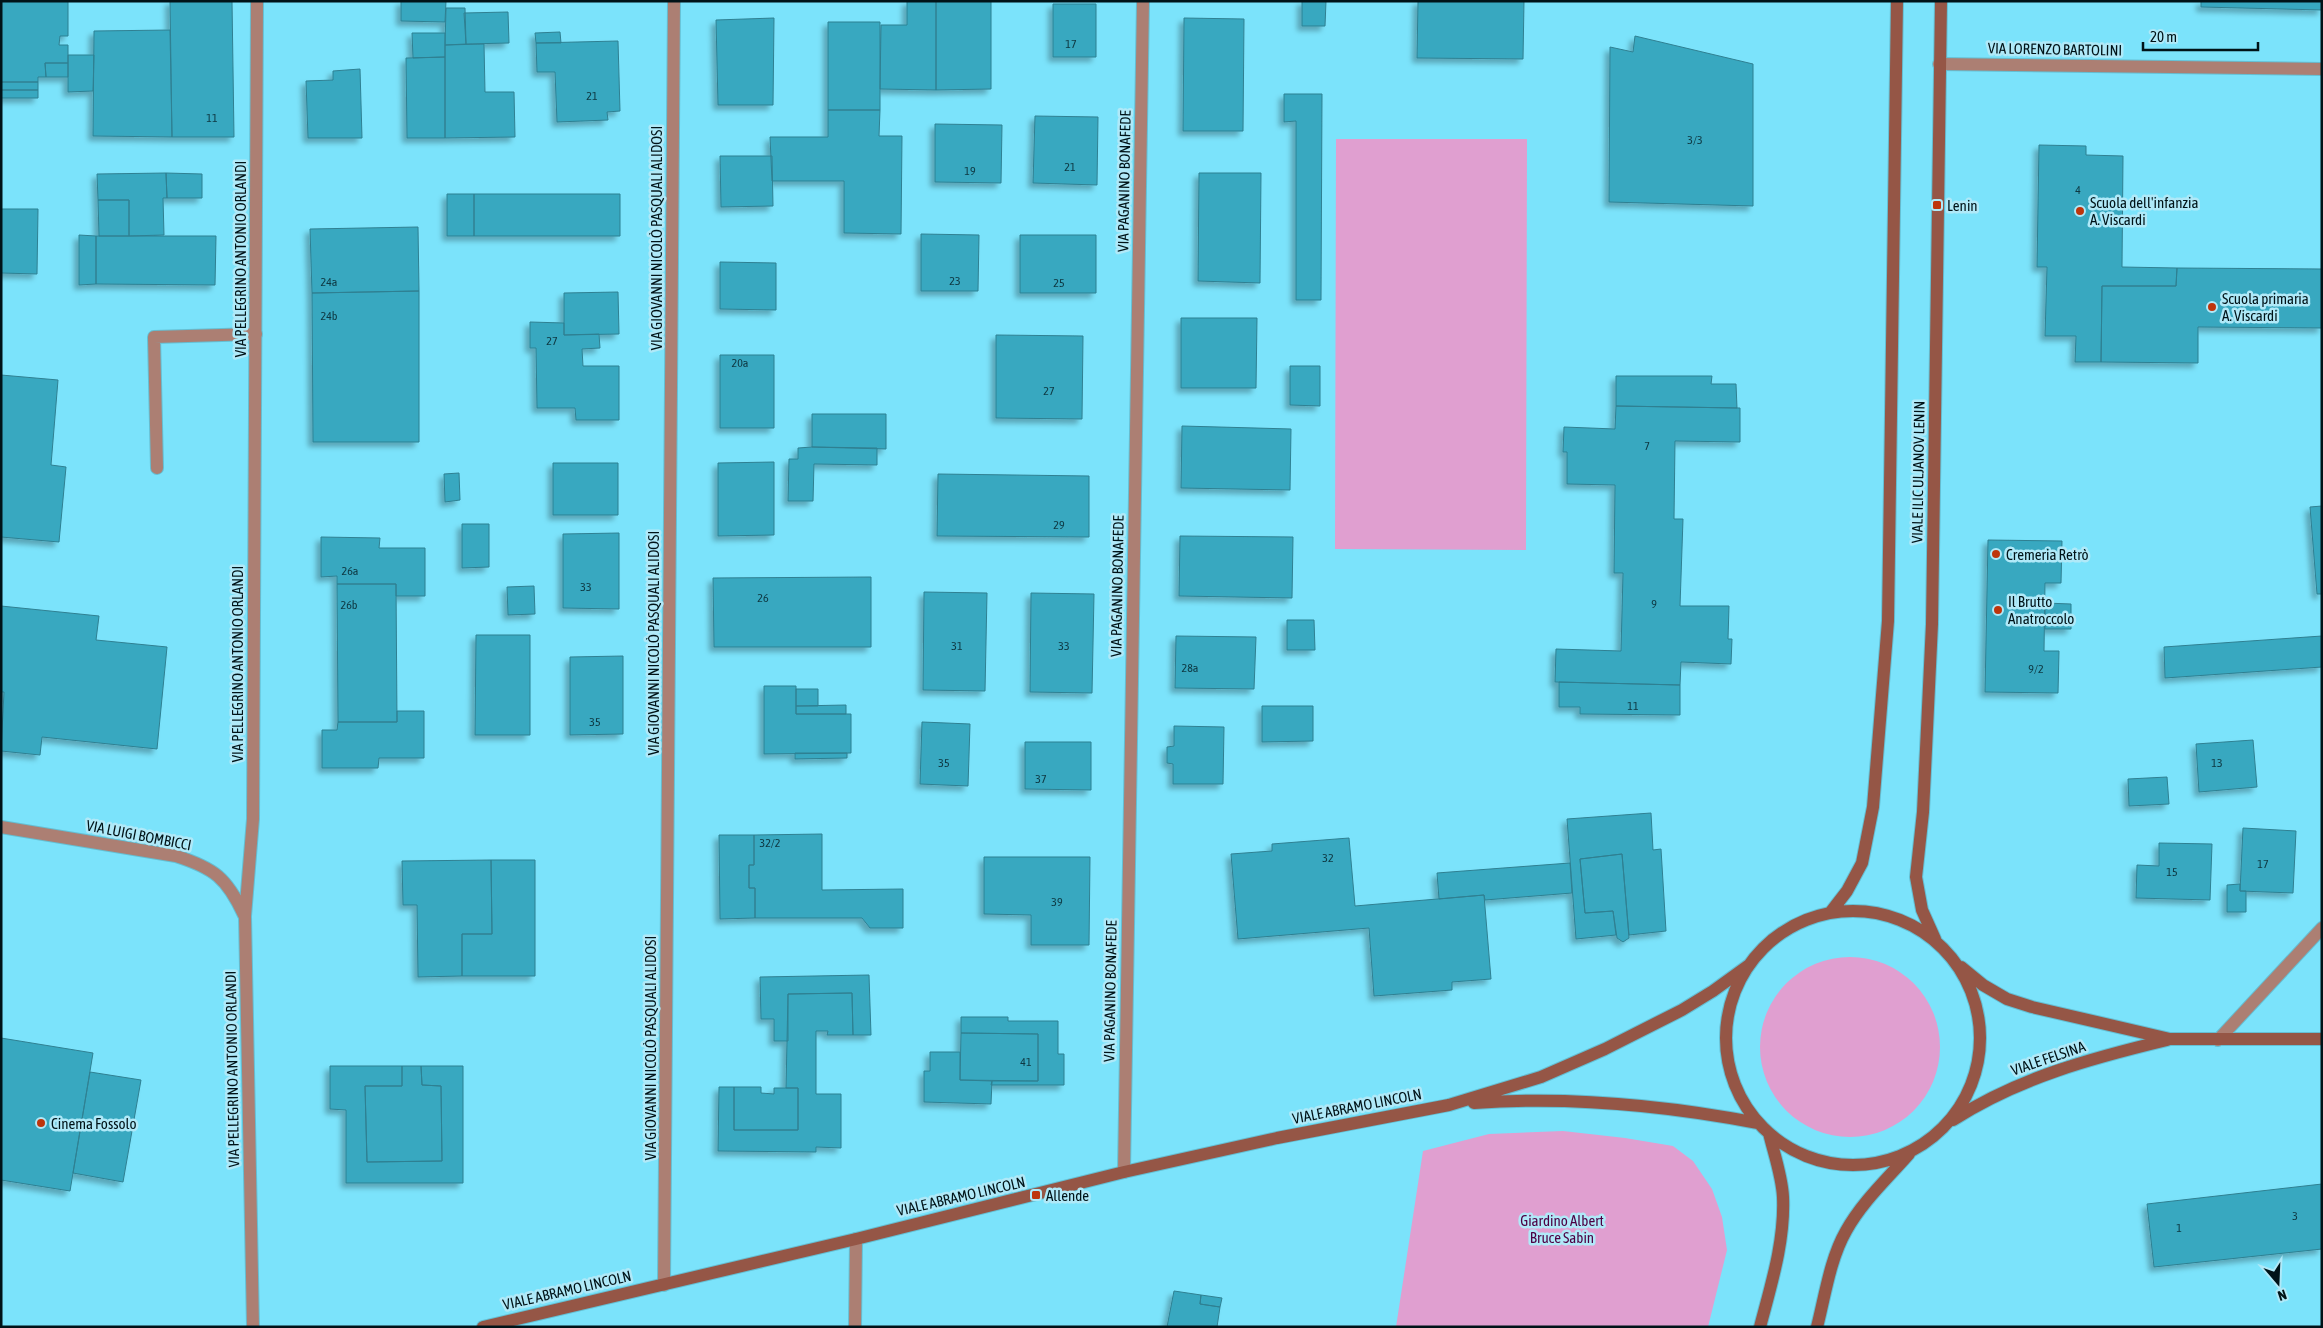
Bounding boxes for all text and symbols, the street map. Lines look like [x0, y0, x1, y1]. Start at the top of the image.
scale bar [2143, 20, 2258, 52]
text: 20 m [2150, 28, 2177, 45]
house number: 17 [1065, 37, 1077, 51]
street label: VIA LORENZO BARTOLINI [1988, 39, 2122, 59]
house number: 21 [586, 89, 598, 103]
street label: VIA PAGANINO BONAFEDE [1114, 109, 1134, 252]
house number: 11 [206, 111, 218, 125]
street label: VIA GIOVANNI NICOLÒ PASQUALI ALIDOSI [648, 126, 665, 350]
house number: 3/3 [1687, 133, 1703, 147]
house number: 21 [1064, 160, 1076, 174]
street label: VIA PELLEGRINO ANTONIO ORLANDI [232, 161, 249, 357]
house number: 19 [964, 164, 976, 178]
house number: 4 [2075, 183, 2081, 197]
place label: Scuola dell'infanzia A. Viscardi [2090, 194, 2198, 228]
place label: Lenin [1947, 197, 1978, 214]
marker: Lenin [1931, 199, 1943, 211]
marker: Scuola dell'infanzia A. Viscardi [2074, 205, 2086, 217]
house number: 23 [949, 274, 961, 288]
house number: 24a [321, 275, 337, 289]
house number: 25 [1053, 276, 1065, 290]
place label: Scuola primaria A. Viscardi [2222, 290, 2309, 324]
marker: Scuola primaria A. Viscardi [2206, 301, 2218, 313]
house number: 24b [321, 309, 338, 323]
house number: 27 [546, 334, 558, 348]
house number: 20a [732, 356, 748, 370]
house number: 27 [1043, 384, 1055, 398]
street label: VIALE ILIC ULJANOV LENIN [1908, 401, 1928, 543]
house number: 7 [1644, 439, 1650, 453]
street label: VIA PAGANINO BONAFEDE [1107, 514, 1127, 657]
house number: 29 [1053, 518, 1065, 532]
street label: VIA GIOVANNI NICOLÒ PASQUALI ALIDOSI [645, 531, 662, 755]
place label: Cremeria Retrò [2006, 546, 2089, 563]
marker: Cremeria Retrò [1990, 548, 2002, 560]
house number: 26a [342, 564, 358, 578]
street label: VIA PELLEGRINO ANTONIO ORLANDI [229, 566, 246, 762]
house number: 33 [580, 580, 592, 594]
house number: 26 [757, 591, 769, 605]
place label: Il Brutto Anatroccolo [2008, 593, 2074, 627]
house number: 9 [1651, 597, 1657, 611]
house number: 26b [341, 598, 358, 612]
marker: Il Brutto Anatroccolo [1992, 604, 2004, 616]
house number: 31 [951, 639, 963, 653]
house number: 33 [1058, 639, 1070, 653]
house number: 28a [1182, 661, 1198, 675]
house number: 9/2 [2028, 662, 2044, 676]
house number: 11 [1627, 699, 1639, 713]
house number: 35 [589, 715, 601, 729]
house number: 35 [938, 756, 950, 770]
house number: 13 [2211, 756, 2223, 770]
house number: 37 [1035, 772, 1047, 786]
street label: VIA LUIGI BOMBICCI [85, 816, 193, 854]
house number: 32/2 [760, 836, 780, 850]
house number: 32 [1322, 851, 1334, 865]
house number: 17 [2257, 857, 2269, 871]
house number: 15 [2166, 865, 2178, 879]
house number: 39 [1051, 895, 1063, 909]
street label: VIA PAGANINO BONAFEDE [1100, 919, 1120, 1062]
street label: VIA GIOVANNI NICOLÒ PASQUALI ALIDOSI [642, 936, 659, 1160]
street label: VIA PELLEGRINO ANTONIO ORLANDI [222, 971, 242, 1167]
street label: VIALE FELSINA [2009, 1037, 2088, 1079]
house number: 41 [1020, 1055, 1032, 1069]
street label: VIALE ABRAMO LINCOLN [1291, 1085, 1423, 1127]
place label: Cinema Fossolo [51, 1115, 136, 1132]
marker: Cinema Fossolo [35, 1117, 47, 1129]
street label: VIALE ABRAMO LINCOLN [895, 1173, 1027, 1219]
place label: Allende [1046, 1187, 1089, 1204]
marker: Allende [1030, 1189, 1042, 1201]
house number: 3 [2292, 1209, 2298, 1223]
park label: Giardino Albert Bruce Sabin [1520, 1212, 1604, 1246]
house number: 1 [2176, 1221, 2182, 1235]
north arrow [2253, 1258, 2303, 1308]
street label: VIALE ABRAMO LINCOLN [501, 1267, 633, 1313]
text: N [2276, 1286, 2289, 1304]

